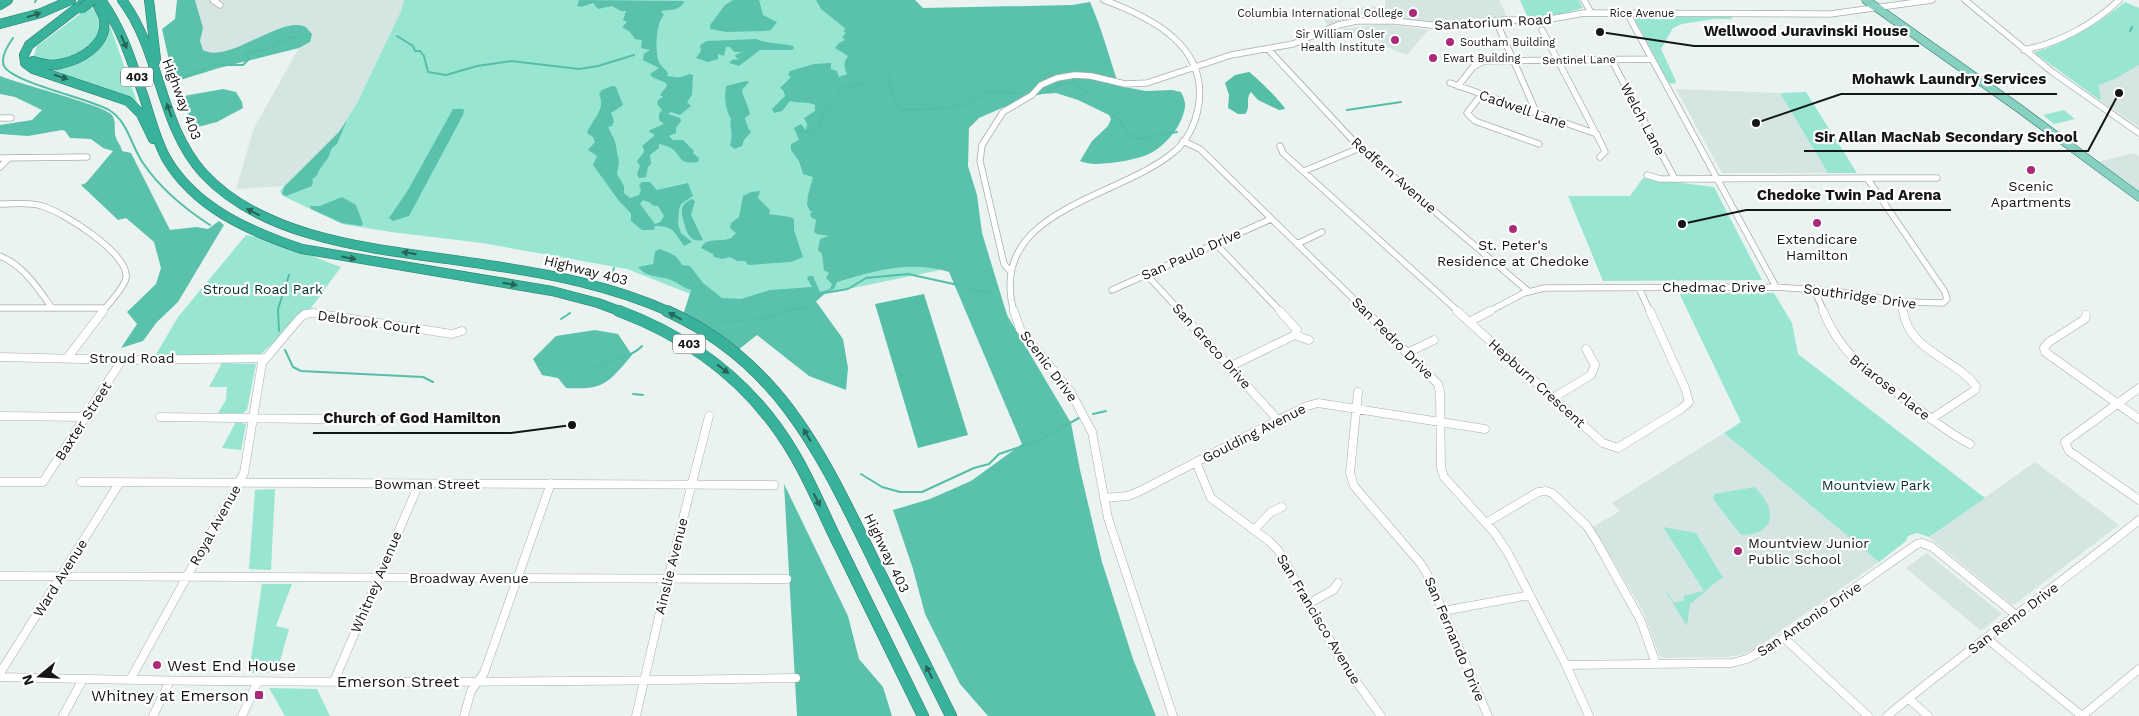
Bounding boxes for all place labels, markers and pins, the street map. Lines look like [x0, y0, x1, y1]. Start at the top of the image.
place label: Columbia International College [1237, 7, 1403, 20]
marker: Columbia International College [1407, 7, 1419, 19]
callout: Wellwood Juravinski House [1694, 16, 1919, 46]
place label: Sir William Osler Health Institute [1296, 28, 1386, 54]
marker: Sir William Osler Health Institute [1389, 34, 1401, 46]
marker: Southam Building [1444, 36, 1456, 48]
place label: Southam Building [1460, 36, 1555, 49]
marker: Ewart Building [1427, 52, 1439, 64]
place label: Ewart Building [1443, 52, 1520, 65]
callout: Mohawk Laundry Services [1841, 64, 2057, 94]
callout: Sir Allan MacNab Secondary School [1804, 121, 2088, 151]
marker: Scenic Apartments [2025, 164, 2037, 176]
place label: Scenic Apartments [1991, 178, 2071, 210]
callout: Chedoke Twin Pad Arena [1746, 180, 1951, 210]
marker: Extendicare Hamilton [1811, 217, 1823, 229]
marker: St. Peter's Residence at Chedoke [1507, 223, 1519, 235]
place label: Extendicare Hamilton [1777, 231, 1857, 263]
place label: St. Peter's Residence at Chedoke [1437, 237, 1589, 269]
callout: Church of God Hamilton [313, 403, 511, 433]
place label: Mountview Junior Public School [1748, 535, 1869, 567]
marker: Mountview Junior Public School [1732, 545, 1744, 557]
place label: West End House [167, 656, 296, 675]
marker: West End House [151, 659, 163, 671]
place label: Whitney at Emerson [91, 686, 249, 705]
marker: Whitney at Emerson [253, 689, 265, 701]

